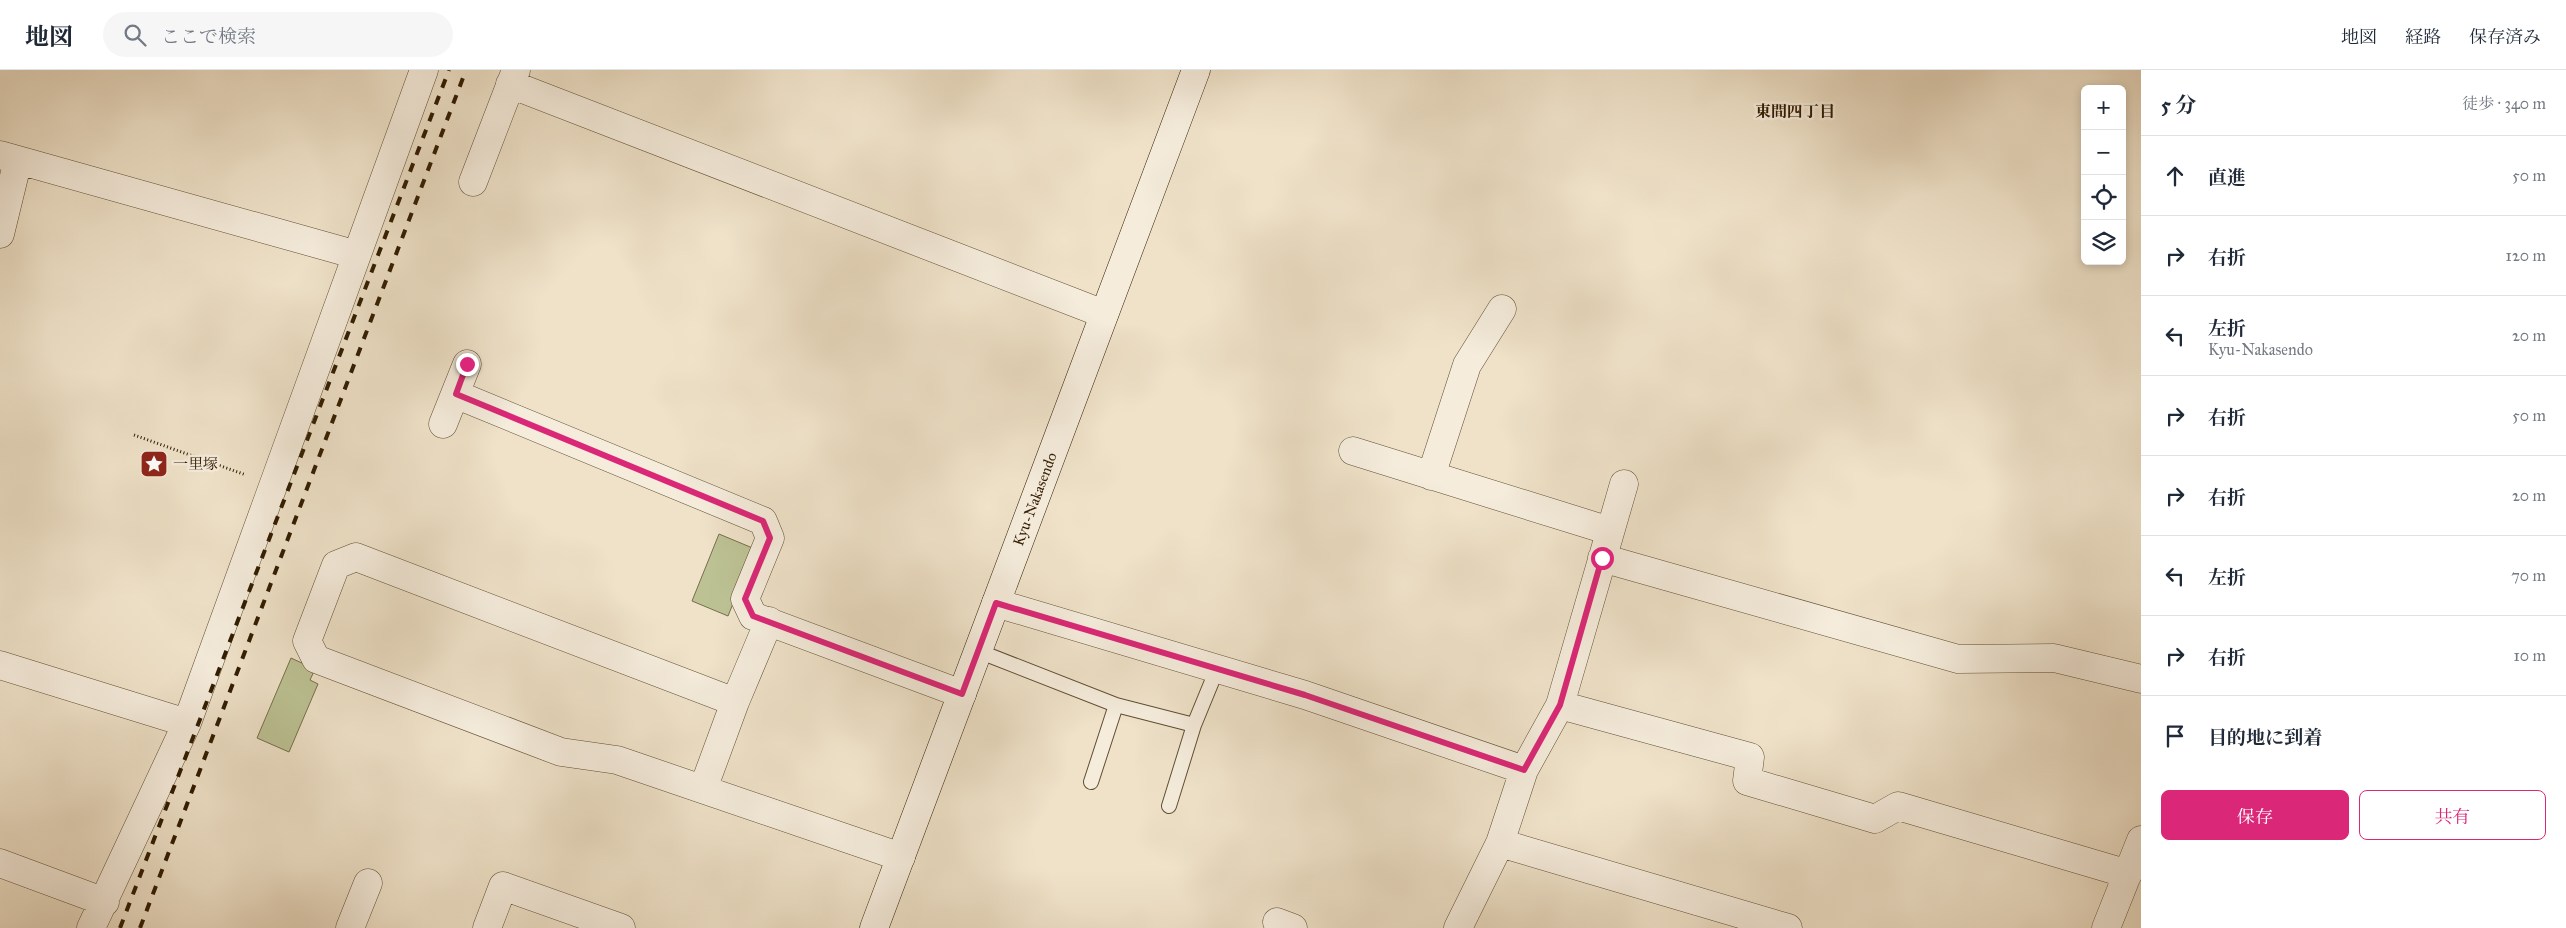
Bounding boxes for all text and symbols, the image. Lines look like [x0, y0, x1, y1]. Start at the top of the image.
search box [103, 12, 453, 57]
icon: search [121, 21, 149, 49]
text: 地図 [25, 22, 73, 52]
text: ここで検索 [161, 25, 256, 48]
text: 地図 [2341, 26, 2377, 48]
text: 経路 [2405, 26, 2441, 48]
text: 保存済み [2469, 26, 2541, 48]
map controls [2081, 85, 2126, 265]
button: + [2081, 85, 2126, 130]
text: 5 分 [2161, 92, 2196, 118]
text: 徒歩 · 340 m [2462, 94, 2546, 113]
district label: 東間四丁目 [1755, 102, 1835, 121]
button: − [2081, 130, 2126, 175]
icon: ahead [2161, 162, 2189, 190]
text: 直進 [2208, 166, 2246, 189]
text: 50 m [2512, 166, 2546, 185]
button: locate [2081, 175, 2126, 220]
button: layers [2081, 220, 2126, 265]
icon: right [2161, 242, 2189, 270]
text: 右折 [2208, 246, 2246, 269]
text: 120 m [2506, 246, 2546, 265]
text: 左折 [2208, 317, 2246, 340]
icon: left [2161, 322, 2189, 350]
text: 20 m [2512, 326, 2546, 345]
text: Kyu-Nakasendo [2208, 340, 2313, 359]
route end [456, 353, 479, 376]
icon: right [2161, 402, 2189, 430]
text: 右折 [2208, 406, 2246, 429]
text: 50 m [2512, 406, 2546, 425]
place icon: 一里塚 [139, 449, 169, 479]
street label: Kyu-Nakasendo [1009, 450, 1061, 548]
place label: 一里塚 [173, 455, 218, 473]
icon: right [2161, 482, 2189, 510]
text: 右折 [2208, 486, 2246, 509]
text: 20 m [2512, 486, 2546, 505]
route start [1591, 547, 1614, 570]
icon: left [2161, 562, 2189, 590]
text: 左折 [2208, 566, 2246, 589]
text: 70 m [2511, 566, 2546, 585]
icon: right [2161, 642, 2189, 670]
text: 右折 [2208, 646, 2246, 669]
text: 10 m [2514, 646, 2546, 665]
icon: arrive [2161, 722, 2189, 750]
text: 目的地に到着 [2208, 726, 2322, 749]
button: 保存 [2161, 790, 2349, 840]
button: 共有 [2359, 790, 2546, 840]

